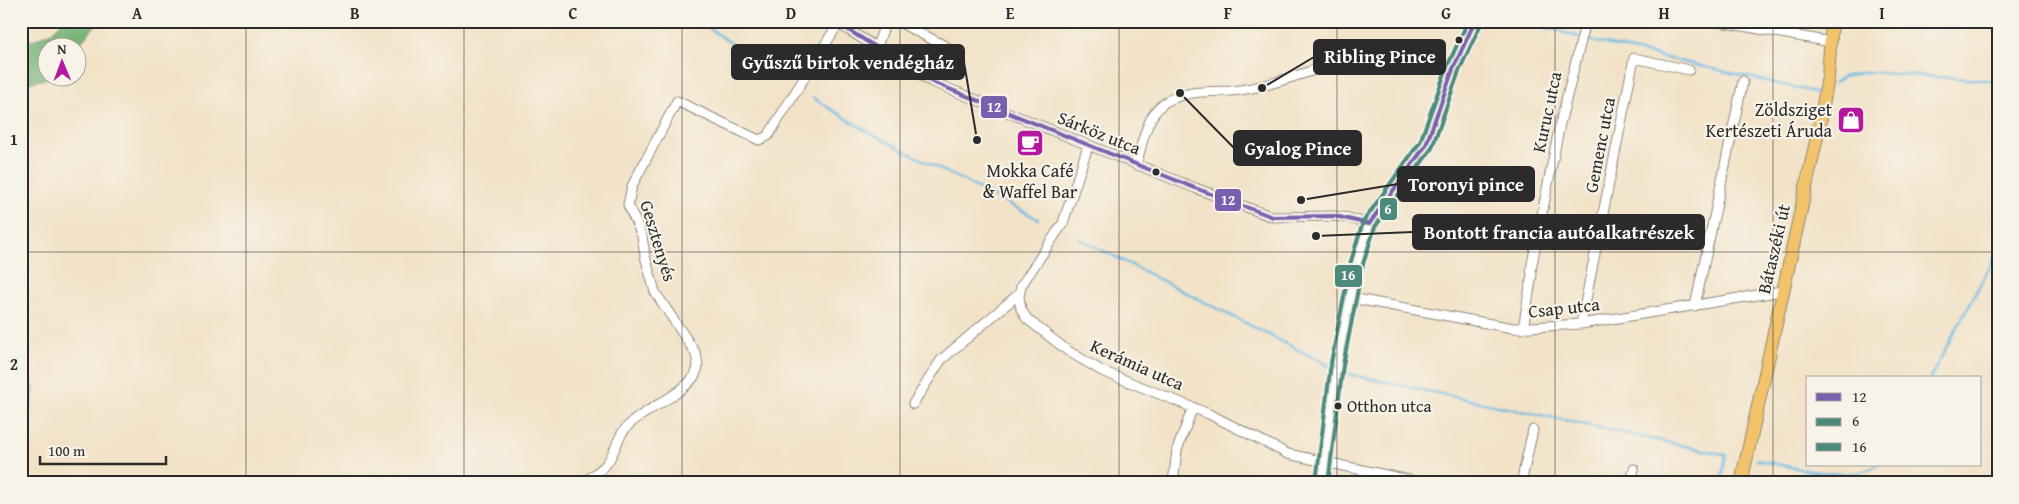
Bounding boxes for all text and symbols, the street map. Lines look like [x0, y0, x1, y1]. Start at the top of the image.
text: A [132, 1, 143, 25]
text: B [350, 1, 360, 25]
text: C [568, 1, 578, 25]
text: D [786, 1, 796, 25]
text: E [1006, 1, 1015, 25]
text: F [1224, 1, 1232, 25]
text: G [1441, 1, 1451, 25]
text: H [1658, 1, 1670, 25]
text: I [1879, 1, 1885, 25]
unlabelled marker [1454, 35, 1464, 45]
north arrow [38, 38, 88, 88]
text: N [57, 39, 67, 59]
callout: Ribling Pince [1314, 40, 1445, 74]
text: Ribling Pince [1324, 42, 1436, 70]
callout: Gyűszű birtok vendégház [732, 45, 964, 79]
text: Gyűszű birtok vendégház [742, 48, 954, 76]
street label: Kuruc utca [1525, 68, 1568, 155]
street label: Gemenc utca [1577, 94, 1622, 195]
line badge: 12 [980, 95, 1008, 119]
place label: Zöldsziget Kertészeti Áruda [1706, 96, 1833, 144]
text: 12 [987, 97, 1001, 117]
street label: Sárköz utca [1054, 104, 1145, 162]
shop icon: Zöldsziget Kertészeti Áruda [1836, 105, 1866, 135]
text: 1 [10, 127, 18, 151]
cafe icon: Mokka Café & Waffel Bar [1015, 128, 1045, 158]
callout: Gyalog Pince [1234, 131, 1361, 165]
text: Gyalog Pince [1244, 134, 1352, 162]
place label: Mokka Café & Waffel Bar [983, 157, 1078, 205]
unlabelled marker [1151, 167, 1161, 177]
callout: Toronyi pince [1398, 167, 1534, 201]
text: Toronyi pince [1408, 170, 1524, 198]
line badge: 12 [1214, 188, 1242, 212]
text: 12 [1221, 190, 1235, 210]
street label: Gesztenyés [633, 197, 684, 285]
line badge: 6 [1379, 197, 1398, 221]
text: 6 [1384, 199, 1392, 219]
street label: Bátaszéki út [1750, 201, 1797, 296]
callout: Bontott francia autóalkatrészek [1413, 215, 1704, 249]
text: Bontott francia autóalkatrészek [1424, 218, 1694, 246]
line badge: 16 [1334, 264, 1363, 288]
text: 16 [1341, 265, 1355, 285]
street label: Csap utca [1527, 290, 1601, 325]
street label: Kerámia utca [1086, 332, 1189, 397]
text: 2 [10, 352, 18, 376]
legend [1806, 376, 1982, 466]
text: 12 [1852, 386, 1866, 407]
place label: Otthon utca [1347, 393, 1432, 418]
marker: Otthon utca [1333, 401, 1343, 411]
text: 6 [1852, 410, 1859, 431]
scale bar [40, 434, 166, 466]
text: 16 [1852, 436, 1866, 457]
text: 100 m [48, 440, 86, 461]

